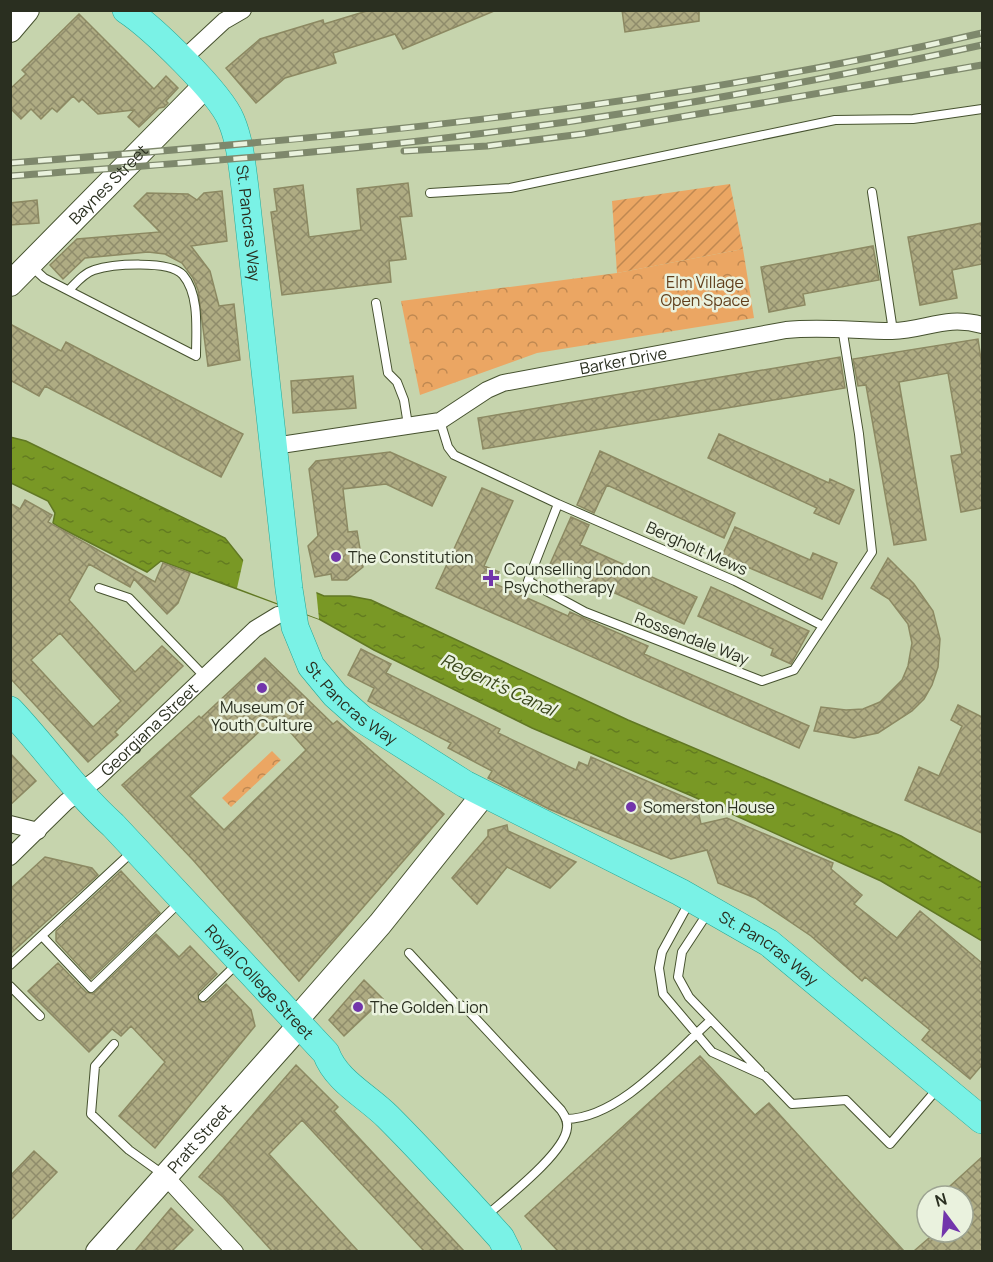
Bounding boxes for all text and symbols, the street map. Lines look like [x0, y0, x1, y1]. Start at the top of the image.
street label: Baynes Street [64, 139, 153, 229]
street label: St. Pancras Way [231, 164, 266, 283]
park label: Elm Village Open Space [660, 271, 750, 311]
street label: Barker Drive [578, 342, 669, 379]
street label: Bergholt Mews [643, 516, 751, 580]
place label: The Constitution [348, 546, 474, 568]
marker: The Constitution [329, 550, 343, 564]
place label: Counselling London Psychotherapy [504, 558, 651, 598]
marker: Counselling London Psychotherapy [482, 569, 500, 587]
street label: Rossendale Way [632, 606, 753, 670]
water label: Regent's Canal [437, 647, 562, 722]
street label: St. Pancras Way [300, 656, 402, 750]
street label: Georgiana Street [96, 678, 203, 781]
marker: Museum Of Youth Culture [255, 681, 269, 695]
place label: Museum Of Youth Culture [211, 696, 313, 736]
place label: Somerston House [643, 796, 775, 818]
marker: Somerston House [624, 800, 638, 814]
street label: St. Pancras Way [715, 906, 823, 991]
street label: Royal College Street [200, 919, 319, 1044]
place label: The Golden Lion [370, 996, 488, 1018]
marker: The Golden Lion [351, 1000, 365, 1014]
street label: Pratt Street [162, 1099, 236, 1178]
north arrow [915, 1184, 975, 1244]
text: N [932, 1187, 949, 1212]

